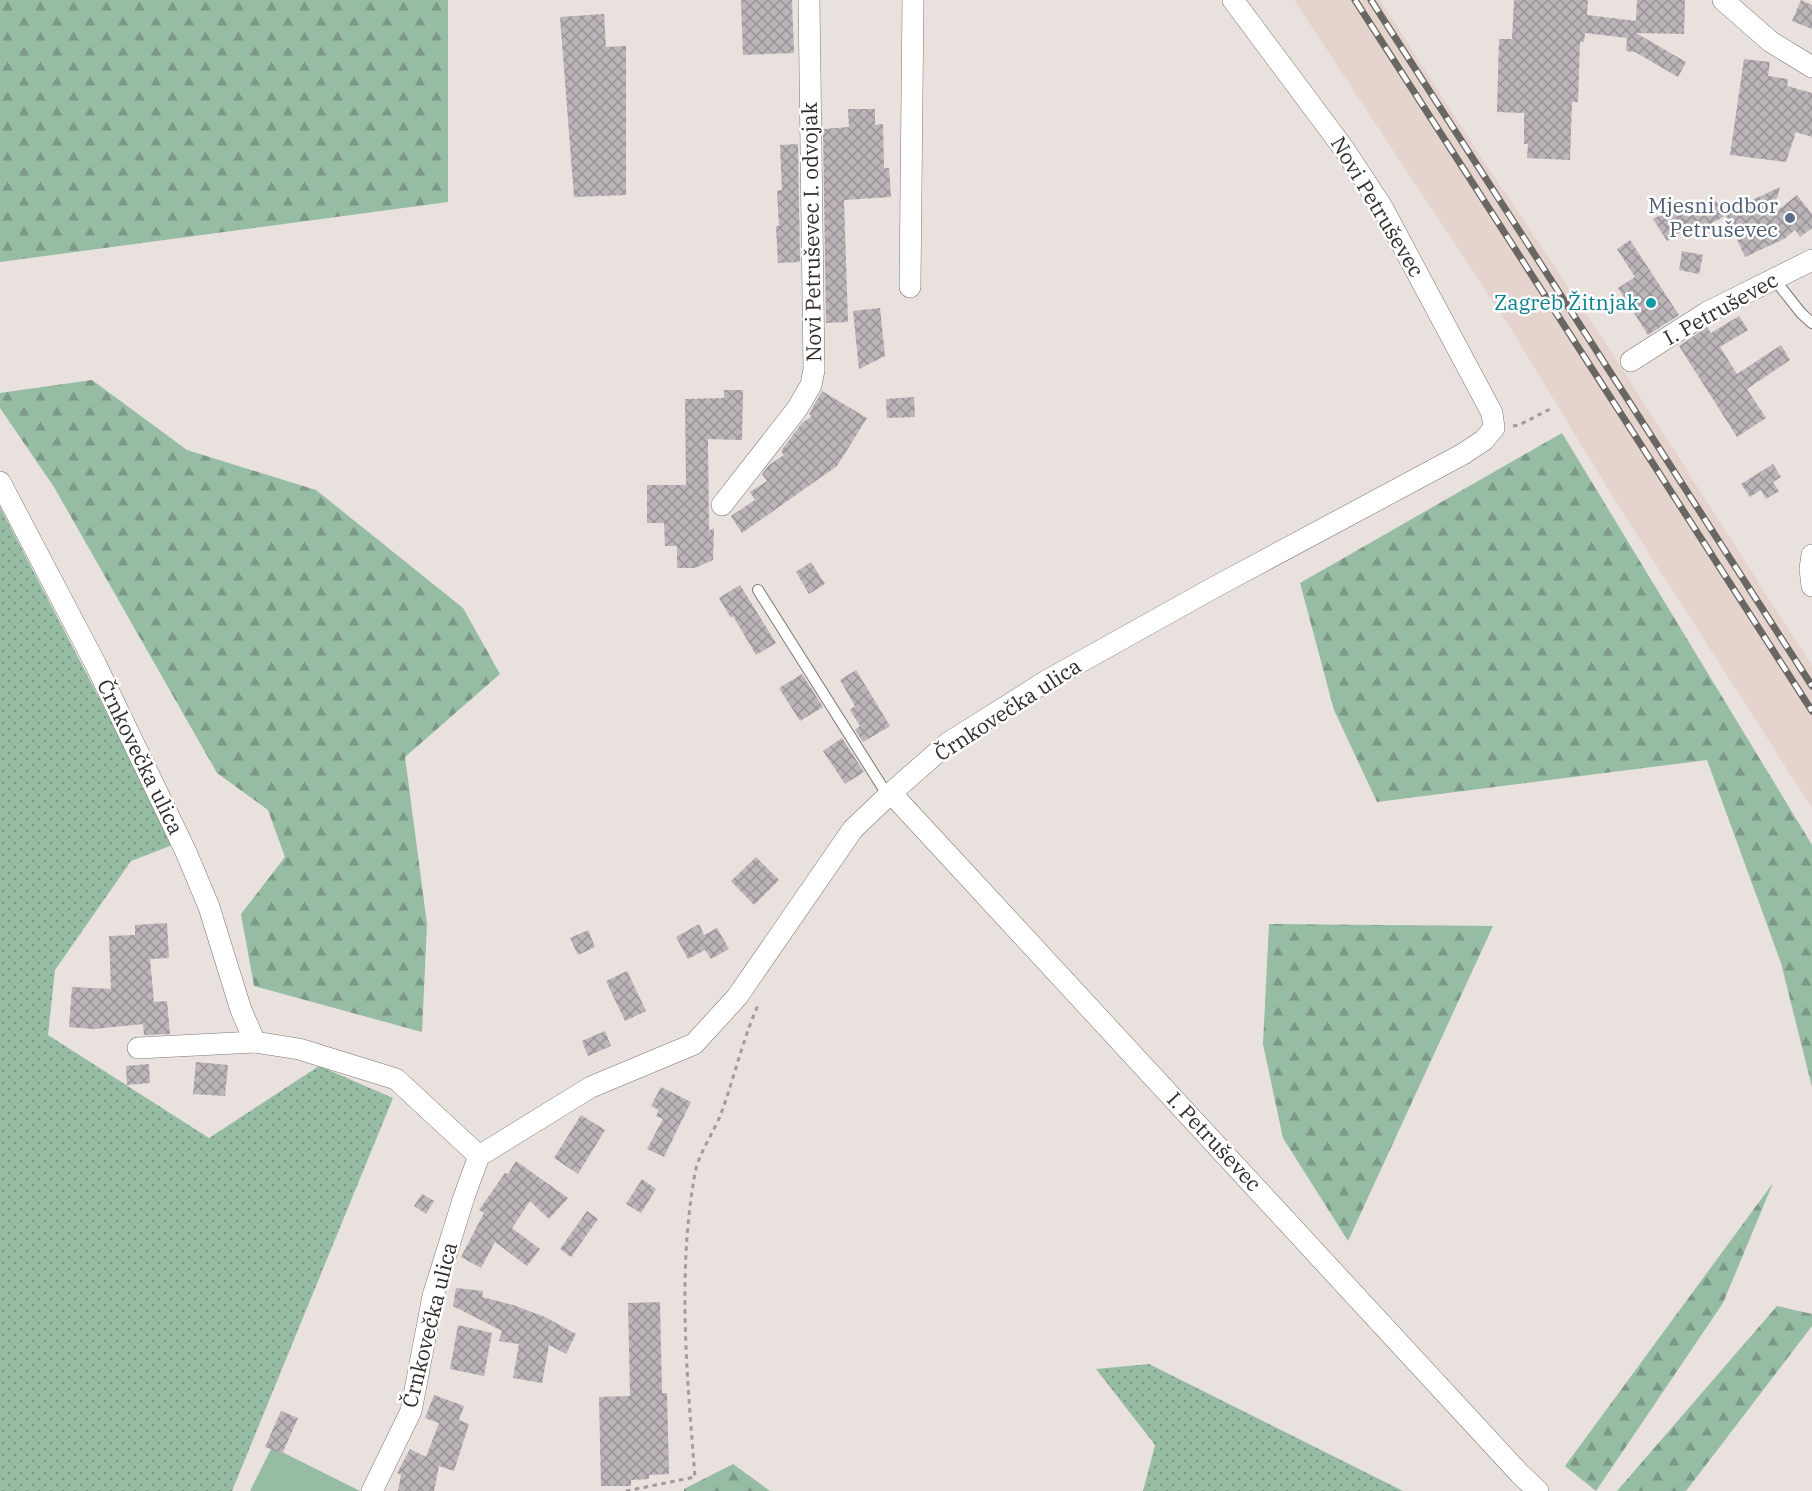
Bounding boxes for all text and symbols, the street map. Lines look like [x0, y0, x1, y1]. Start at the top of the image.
street label: Novi Petruševec I. odvojak [795, 101, 827, 362]
street label: Novi Petruševec [1325, 131, 1431, 282]
place label: Mjesni odbor Petruševec [1648, 191, 1779, 243]
marker: Mjesni odbor Petruševec [1783, 211, 1797, 225]
street label: I. Petruševec [1658, 265, 1783, 351]
place label: Zagreb Žitnjak [1494, 288, 1640, 316]
marker: Zagreb Žitnjak [1644, 296, 1658, 310]
street label: Črnkovečka ulica [929, 651, 1086, 767]
street label: Črnkovečka ulica [91, 674, 191, 839]
street label: I. Petruševec [1161, 1086, 1268, 1197]
street label: Črnkovečka ulica [395, 1239, 463, 1410]

